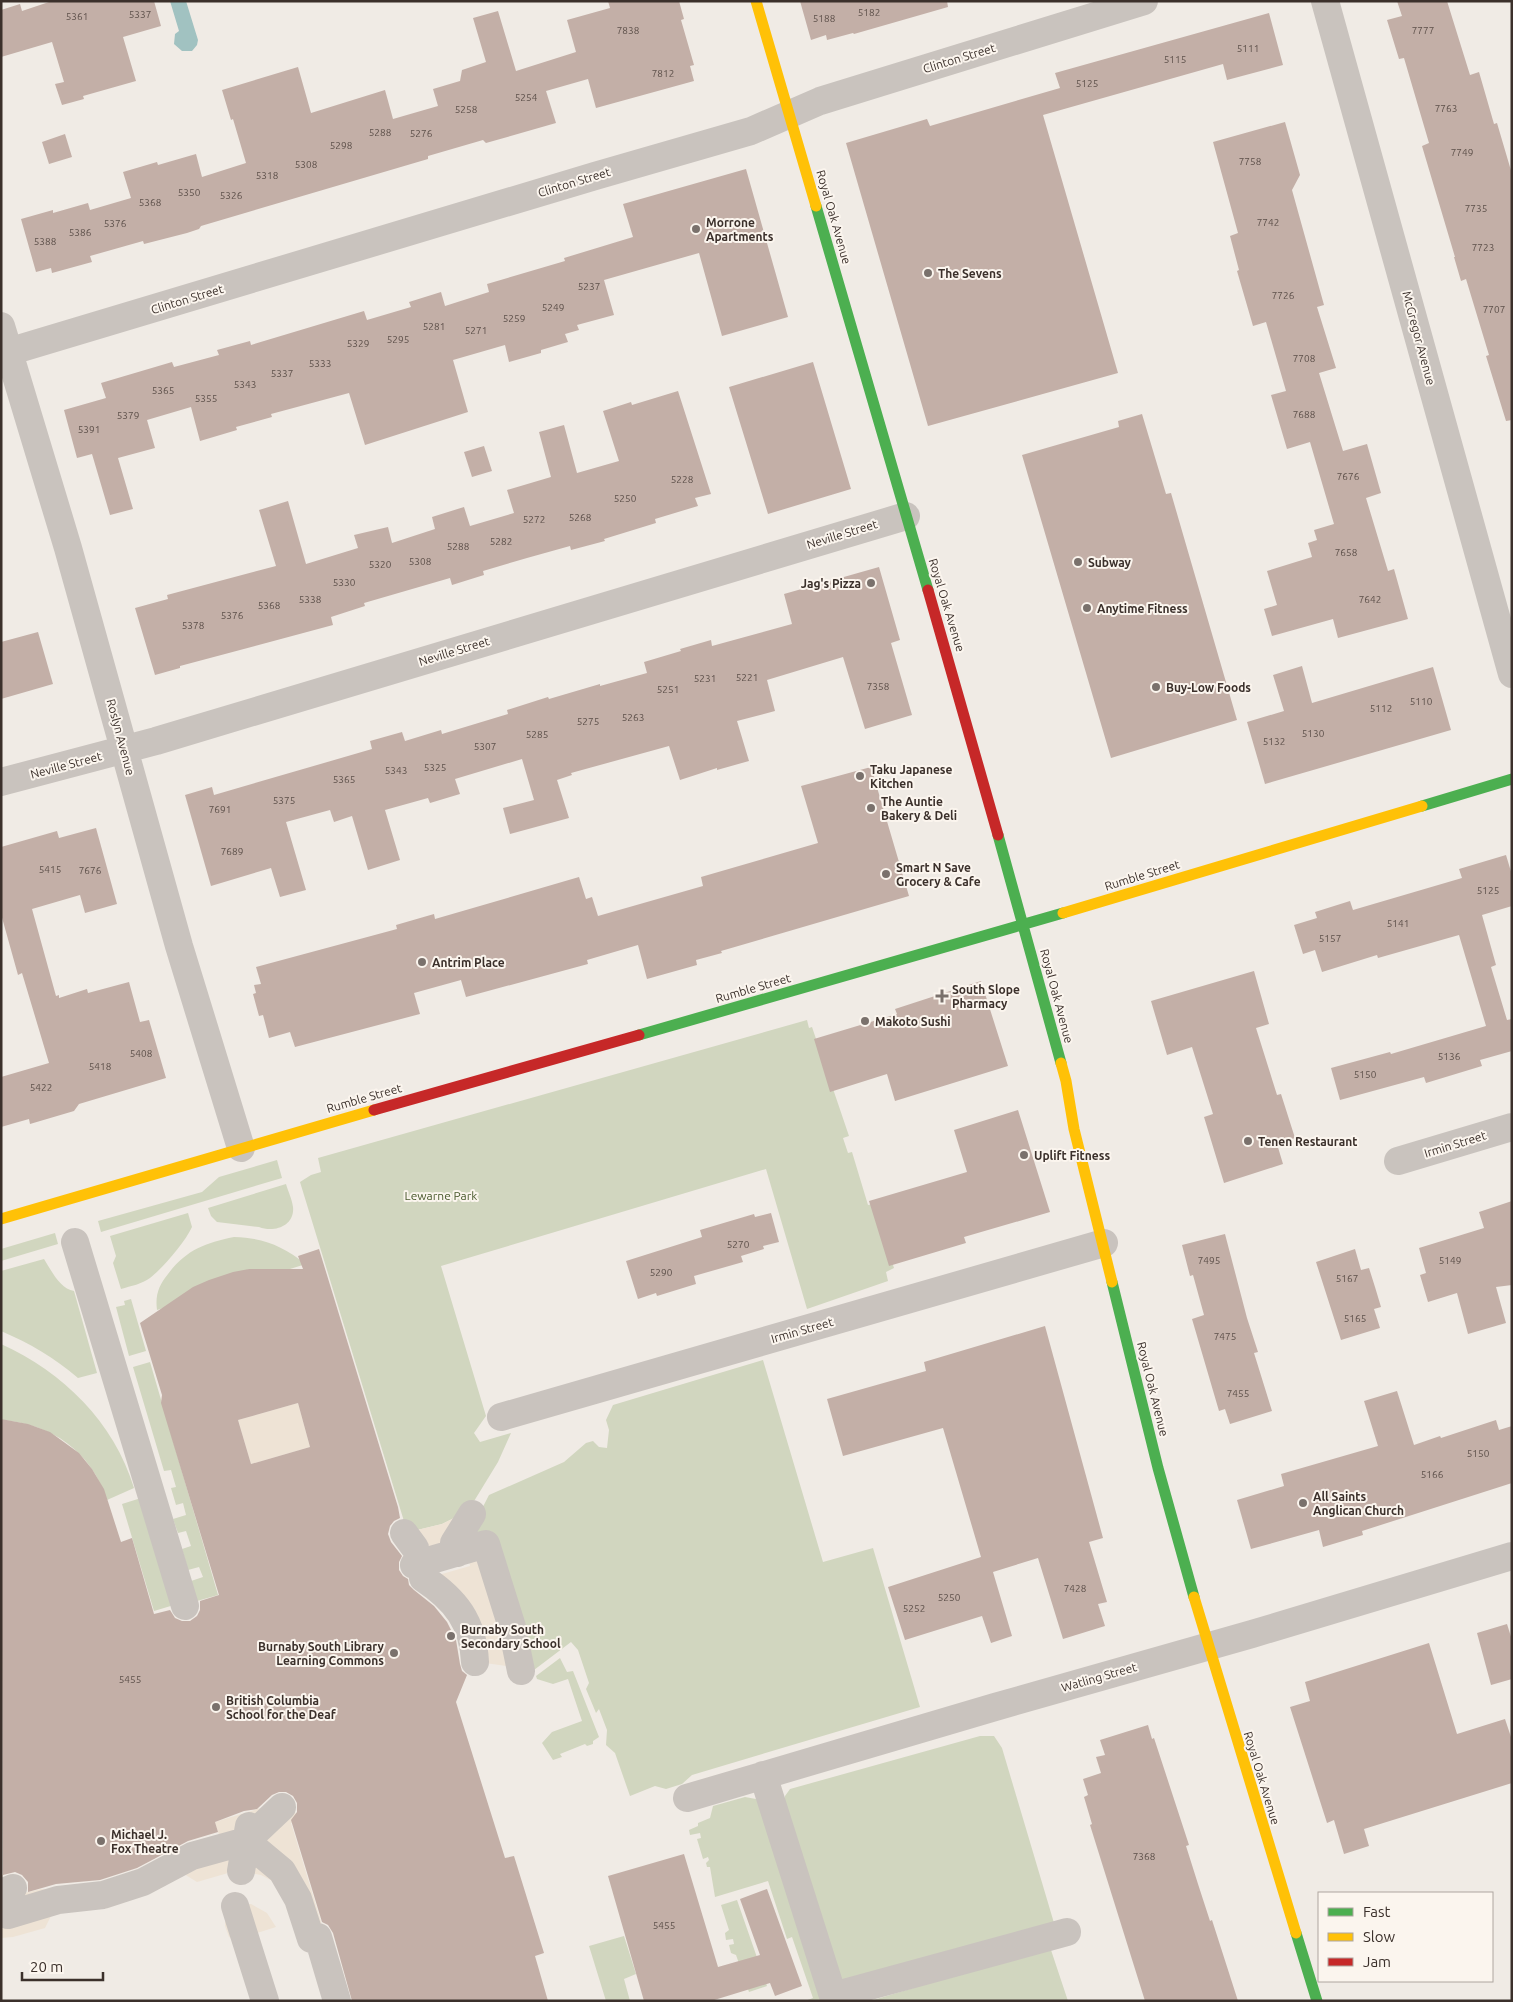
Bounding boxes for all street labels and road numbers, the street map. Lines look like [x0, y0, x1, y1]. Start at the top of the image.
street label: Clinton Street [921, 41, 997, 75]
street label: Clinton Street [536, 165, 612, 199]
street label: Royal Oak Avenue [814, 169, 854, 265]
street label: Clinton Street [149, 282, 225, 316]
street label: McGregor Avenue [1400, 290, 1438, 386]
street label: Neville Street [805, 517, 879, 551]
street label: Royal Oak Avenue [927, 557, 967, 653]
street label: Neville Street [417, 634, 491, 668]
street label: Roslyn Avenue [105, 697, 137, 777]
street label: Neville Street [29, 749, 103, 781]
street label: Rumble Street [1103, 857, 1181, 893]
street label: Royal Oak Avenue [1038, 947, 1076, 1045]
street label: Rumble Street [714, 971, 792, 1005]
street label: Rumble Street [325, 1081, 403, 1115]
street label: Irmin Street [1422, 1128, 1488, 1160]
street label: Irmin Street [769, 1315, 835, 1345]
street label: Royal Oak Avenue [1135, 1340, 1171, 1438]
street label: Watling Street [1060, 1660, 1138, 1694]
street label: Royal Oak Avenue [1242, 1730, 1282, 1826]

